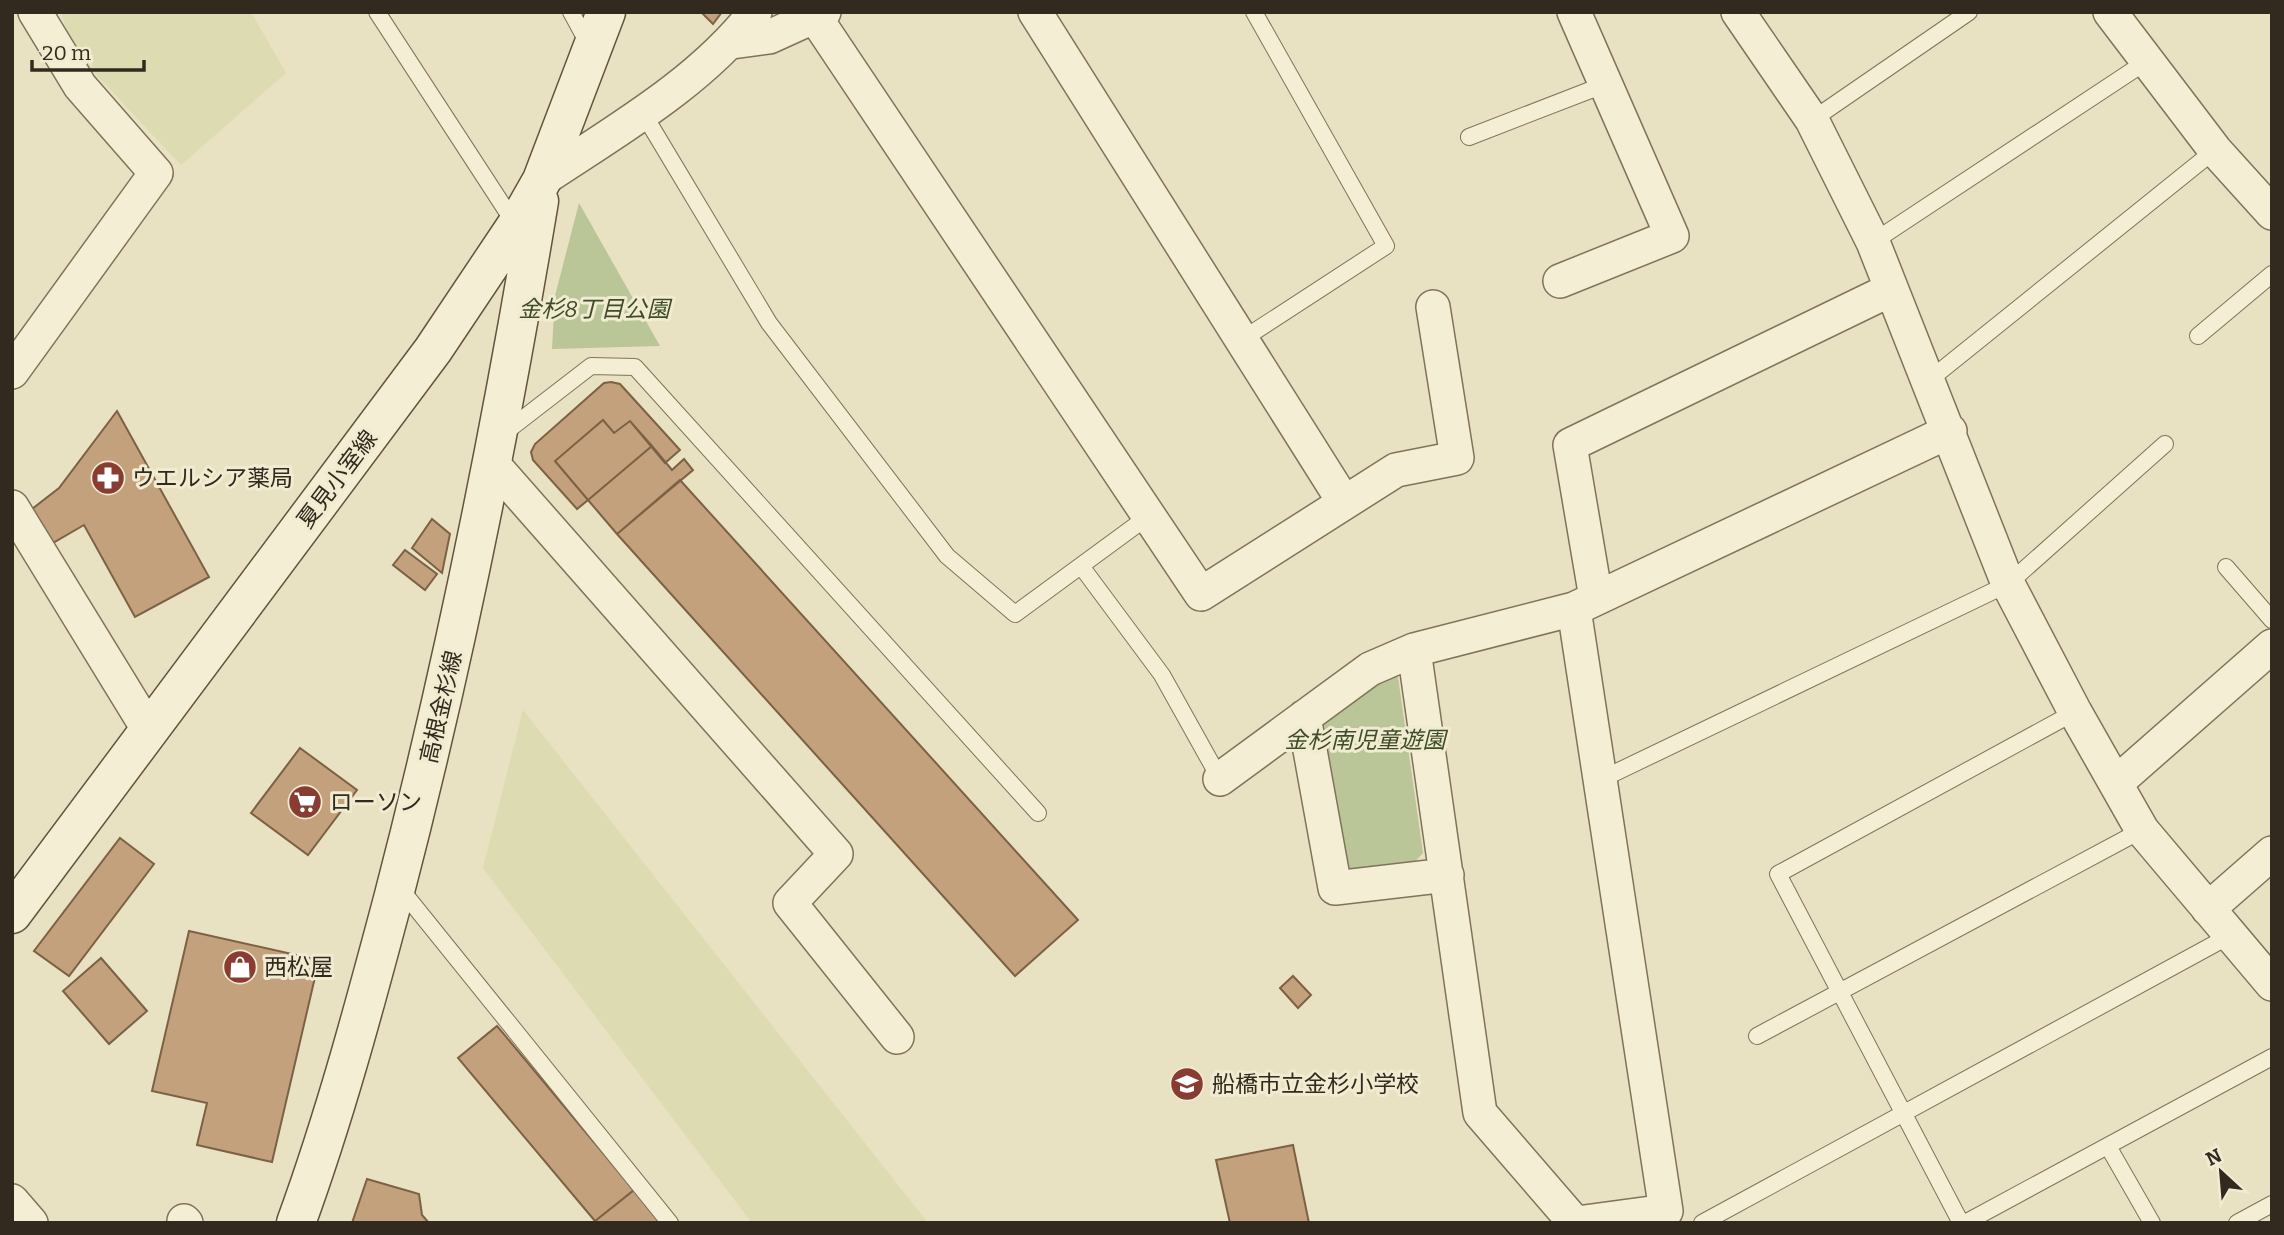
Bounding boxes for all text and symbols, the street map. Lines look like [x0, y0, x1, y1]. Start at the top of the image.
scale bar [32, 28, 144, 72]
text: 20 m [42, 40, 91, 66]
park label: 金杉8丁目公園 [518, 295, 673, 323]
street label: 夏見小室線 [291, 425, 383, 533]
pharmacy icon: ウエルシア薬局 [89, 459, 127, 497]
place label: ウエルシア薬局 [132, 464, 293, 492]
street label: 高根金杉線 [414, 648, 468, 766]
park label: 金杉南児童遊園 [1285, 726, 1449, 754]
supermarket icon: ローソン [286, 783, 324, 821]
place label: ローソン [330, 788, 422, 816]
shop icon: 西松屋 [221, 948, 259, 986]
place label: 西松屋 [264, 953, 333, 981]
school or university icon: 船橋市立金杉小学校 [1168, 1065, 1206, 1103]
place label: 船橋市立金杉小学校 [1212, 1070, 1419, 1098]
north arrow [2186, 1137, 2256, 1207]
text: N [2202, 1143, 2226, 1171]

